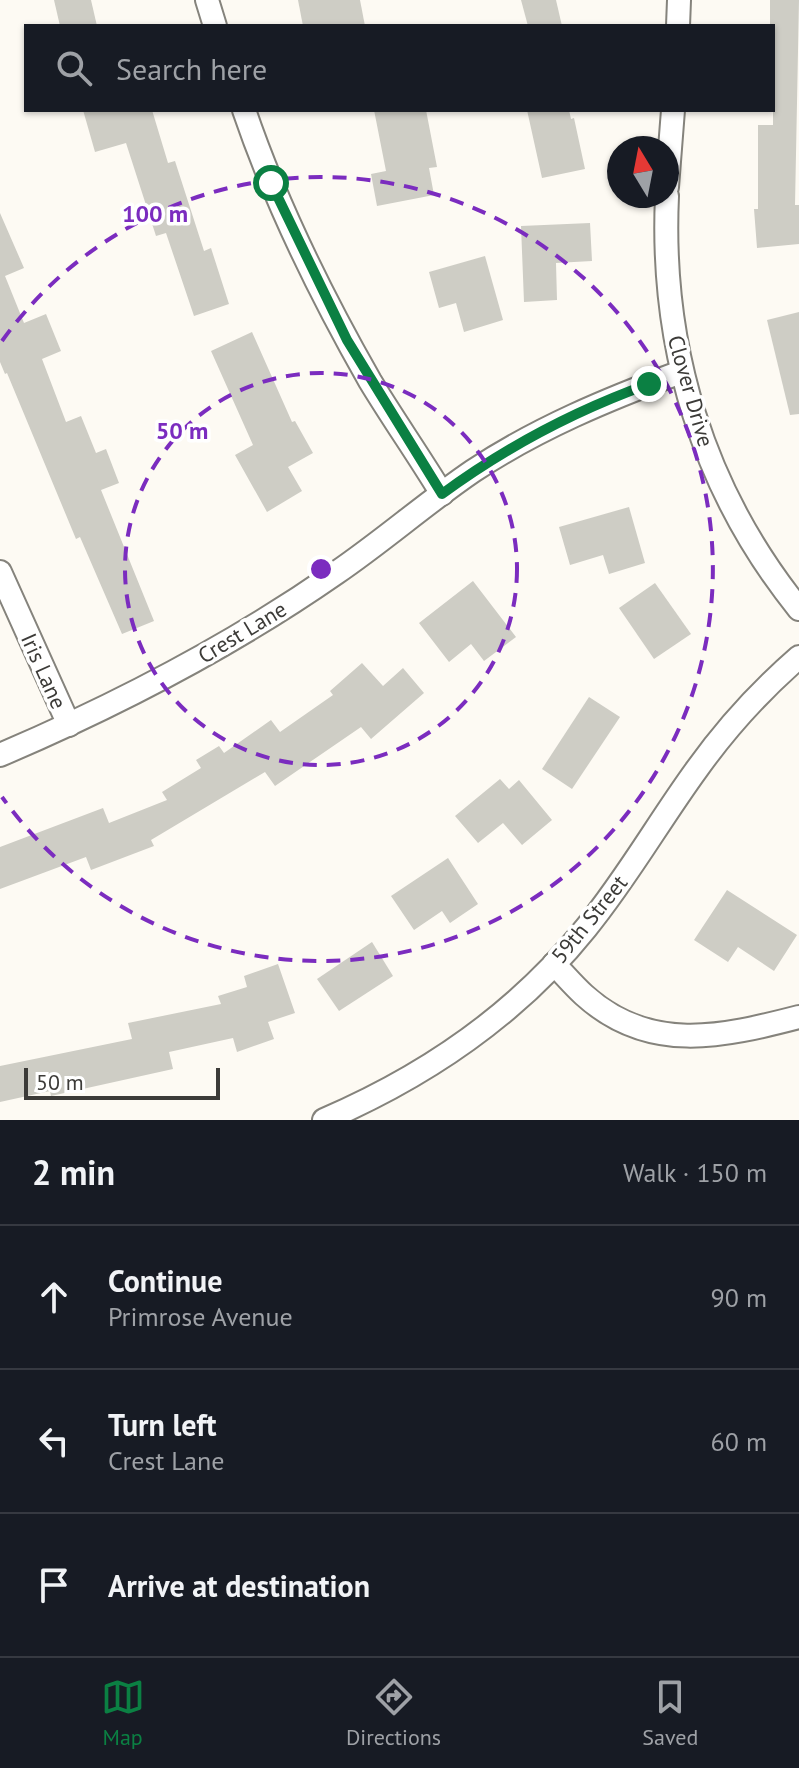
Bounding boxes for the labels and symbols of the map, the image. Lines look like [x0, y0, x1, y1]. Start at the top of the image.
north arrow [607, 136, 679, 208]
route start [253, 165, 289, 201]
text: 100 m [122, 198, 188, 229]
street label: Clover Drive [662, 332, 720, 450]
route end [631, 366, 667, 402]
text: 50 m [156, 415, 208, 446]
centre of rings [307, 555, 335, 583]
street label: Crest Lane [193, 595, 291, 669]
street label: Iris Lane [15, 629, 73, 713]
street label: 59th Street [545, 869, 633, 969]
scale bar [24, 1064, 220, 1100]

